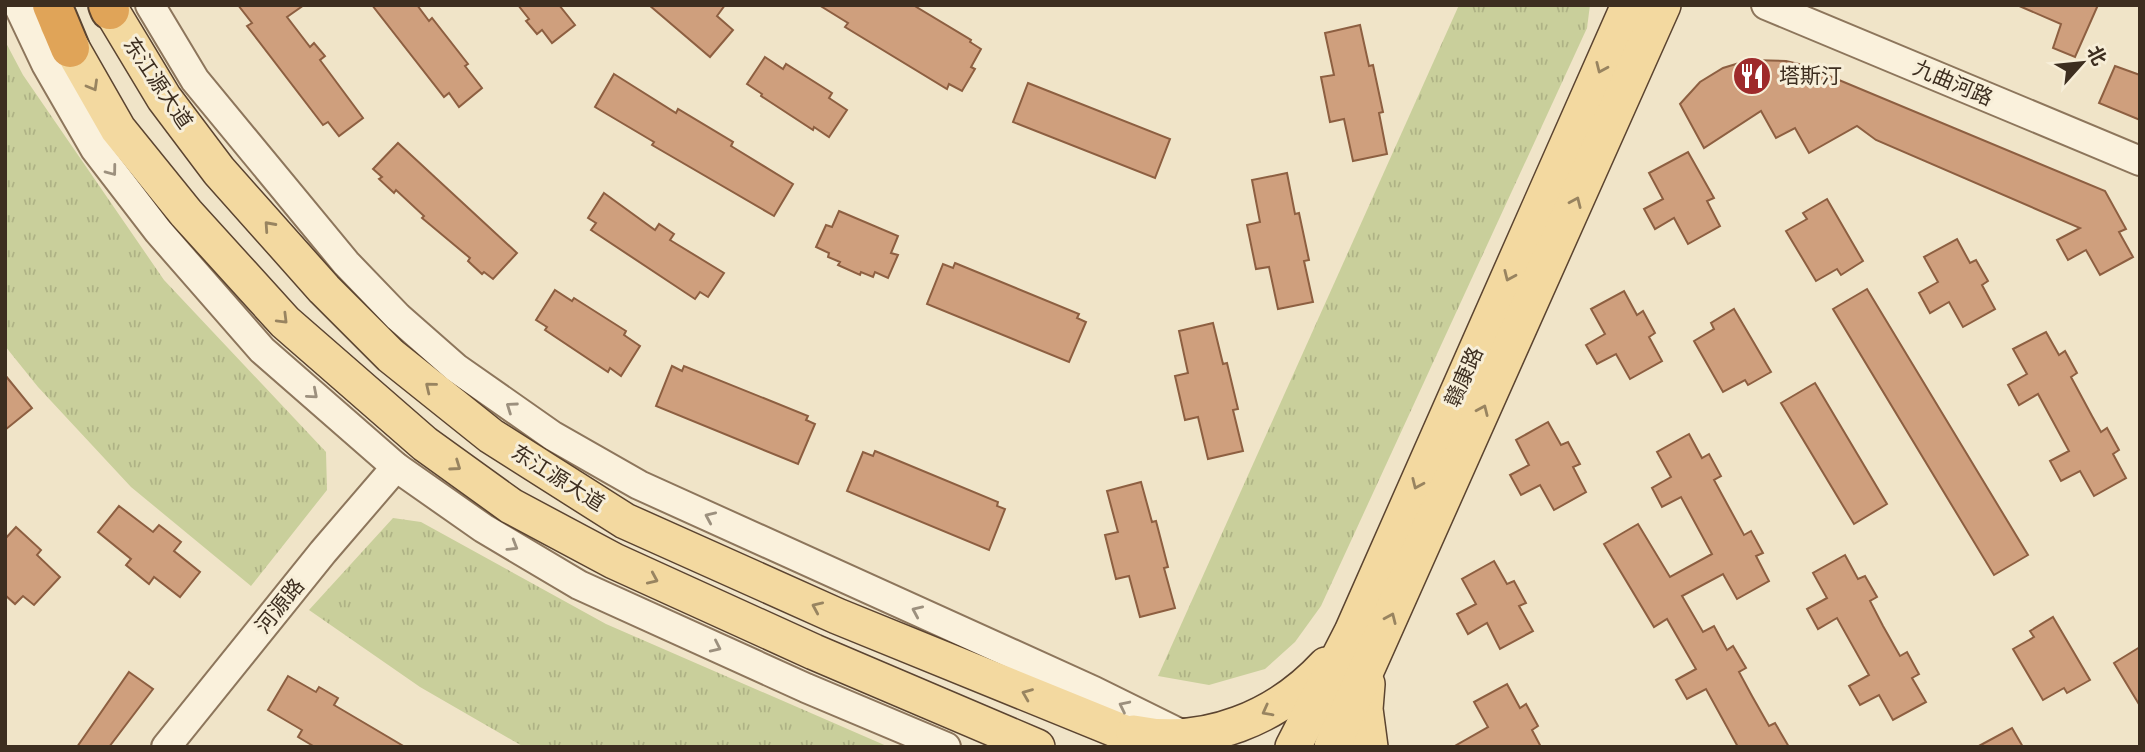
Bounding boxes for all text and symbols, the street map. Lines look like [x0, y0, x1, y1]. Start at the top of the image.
north arrow [2047, 28, 2117, 98]
street label: 东江源大道 [118, 31, 200, 134]
text: 北 [2082, 41, 2113, 69]
street label: 九曲河路 [1909, 53, 1998, 111]
restaurant icon: 塔斯汀 [1731, 55, 1773, 97]
one-way arrow [1596, 61, 1610, 73]
place label: 塔斯汀 [1779, 61, 1842, 89]
one-way arrow [85, 79, 98, 92]
one-way arrow [103, 163, 116, 175]
one-way arrow [1568, 197, 1582, 209]
one-way arrow [264, 222, 277, 235]
one-way arrow [1503, 269, 1517, 281]
one-way arrow [274, 310, 287, 323]
street label: 赣康路 [1437, 342, 1489, 411]
one-way arrow [425, 382, 437, 395]
one-way arrow [304, 386, 317, 398]
one-way arrow [506, 403, 519, 415]
one-way arrow [1475, 405, 1489, 417]
street label: 东江源大道 [507, 437, 610, 517]
one-way arrow [448, 458, 461, 470]
one-way arrow [1411, 477, 1425, 489]
one-way arrow [705, 511, 717, 525]
one-way arrow [505, 538, 518, 551]
one-way arrow [645, 571, 658, 585]
street label: 河源路 [249, 572, 310, 639]
one-way arrow [812, 601, 824, 615]
one-way arrow [912, 605, 924, 619]
one-way arrow [1383, 612, 1397, 625]
one-way arrow [709, 639, 721, 653]
one-way arrow [1022, 688, 1034, 702]
one-way arrow [1119, 700, 1131, 714]
one-way arrow [1262, 703, 1275, 717]

